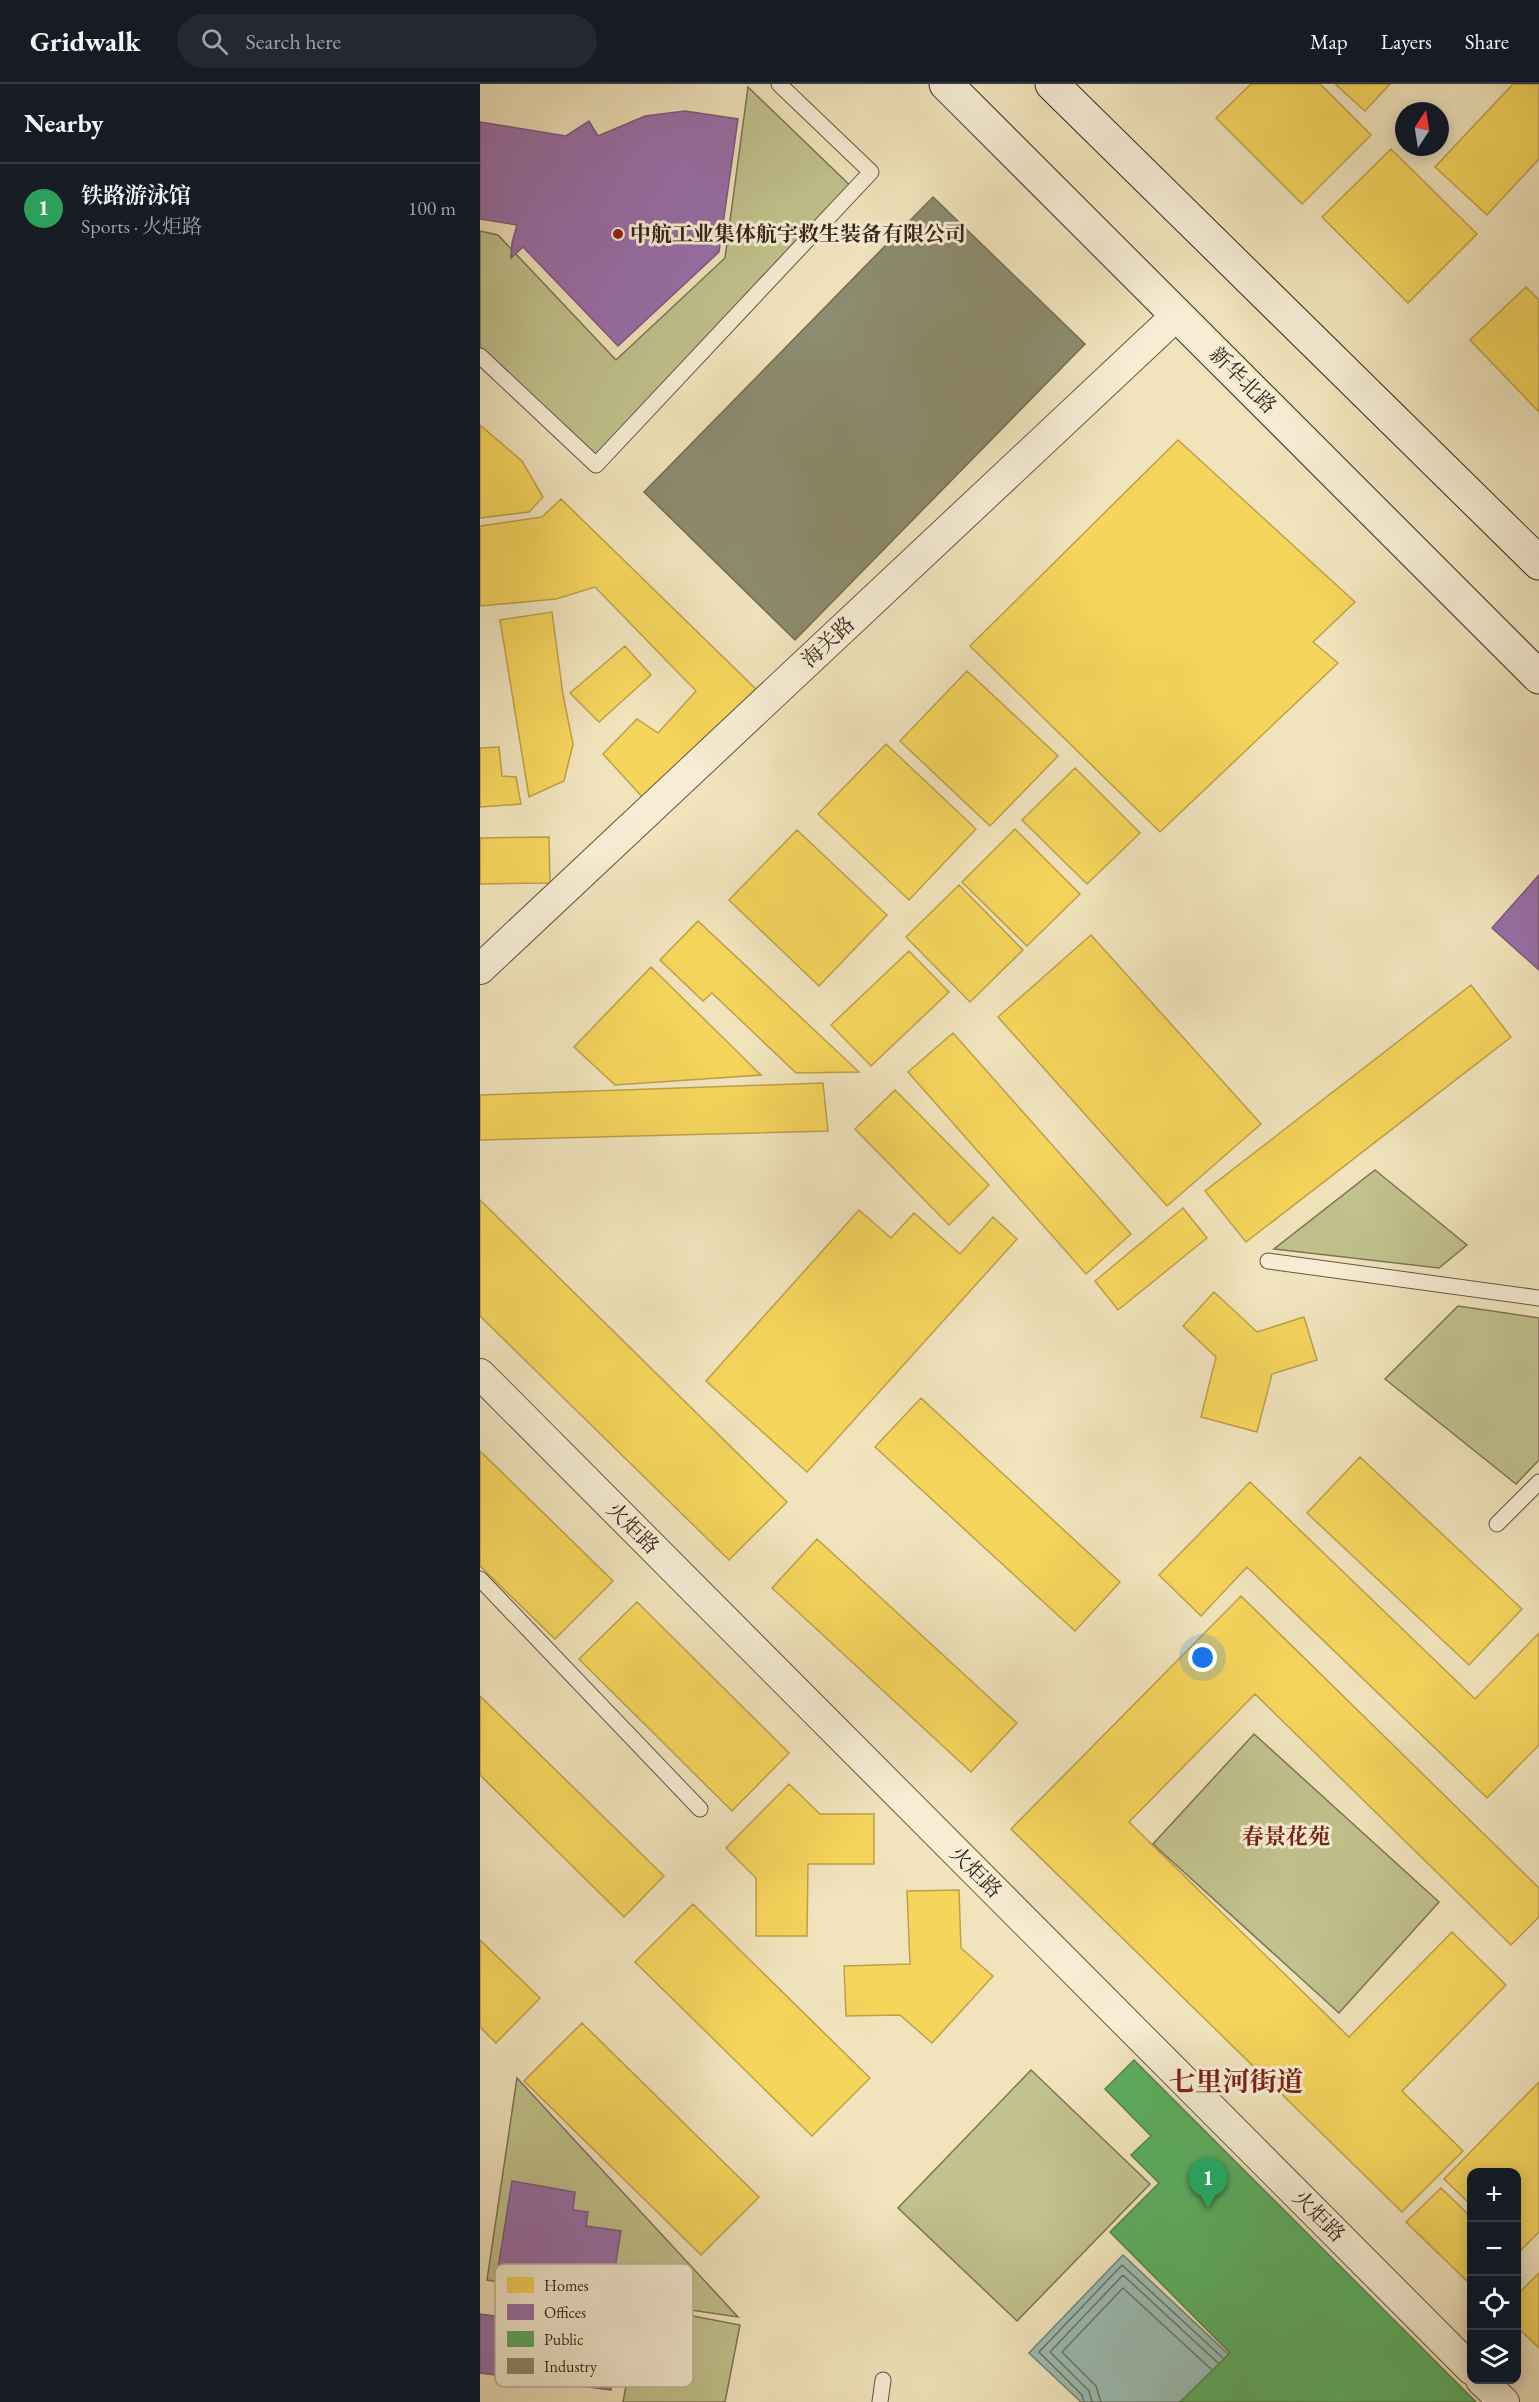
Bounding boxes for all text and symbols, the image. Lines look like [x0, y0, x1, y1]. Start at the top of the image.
search box [177, 14, 597, 68]
text: Gridwalk [30, 23, 141, 59]
icon: search [198, 25, 231, 58]
text: Search here [246, 27, 341, 56]
text: Map [1310, 28, 1348, 55]
text: Layers [1381, 28, 1432, 55]
text: Share [1465, 28, 1509, 55]
north arrow [1395, 102, 1449, 156]
text: Nearby [24, 106, 104, 140]
text: 铁路游泳馆 [81, 181, 191, 210]
text: 1 [38, 195, 49, 221]
text: 100 m [408, 195, 456, 221]
text: Sports · 火炬路 [81, 213, 202, 239]
place label: 中航工业集体航宇救生装备有限公司 [630, 220, 966, 247]
marker: 中航工业集体航宇救生装备有限公司 [611, 227, 625, 241]
street label: 新华北路 [1204, 340, 1283, 419]
street label: 海关路 [795, 610, 860, 673]
street label: 火炬路 [602, 1496, 665, 1559]
your location [1188, 1643, 1217, 1672]
district label: 春景花苑 [1242, 1822, 1330, 1851]
street label: 火炬路 [945, 1840, 1008, 1903]
district label: 七里河街道 [1169, 2064, 1304, 2099]
pin: 1 [1188, 2158, 1228, 2208]
map controls [1467, 2168, 1521, 2384]
button: + [1467, 2168, 1521, 2222]
street label: 火炬路 [1288, 2184, 1351, 2247]
button: − [1467, 2222, 1521, 2276]
legend [495, 2264, 693, 2387]
text: Homes [544, 2275, 589, 2296]
button: locate [1467, 2276, 1521, 2330]
text: Offices [544, 2302, 586, 2323]
text: Public [544, 2329, 584, 2350]
button: layers [1467, 2330, 1521, 2384]
text: Industry [544, 2356, 598, 2377]

